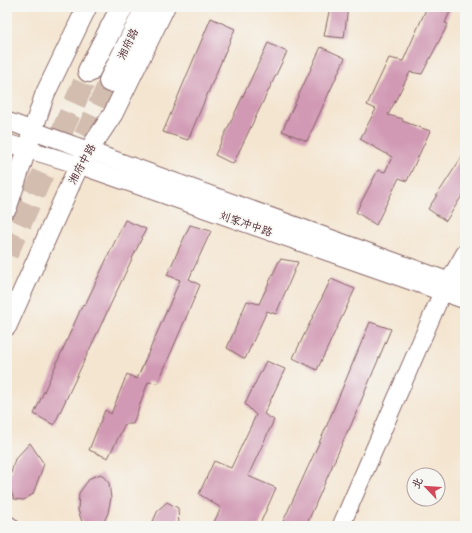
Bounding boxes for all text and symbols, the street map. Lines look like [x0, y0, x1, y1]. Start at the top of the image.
street label: 湘府路 [112, 25, 144, 63]
street label: 湘府中路 [63, 140, 101, 188]
street label: 刘家冲中路 [217, 206, 275, 242]
north arrow [406, 467, 446, 507]
text: 北 [406, 474, 428, 492]

